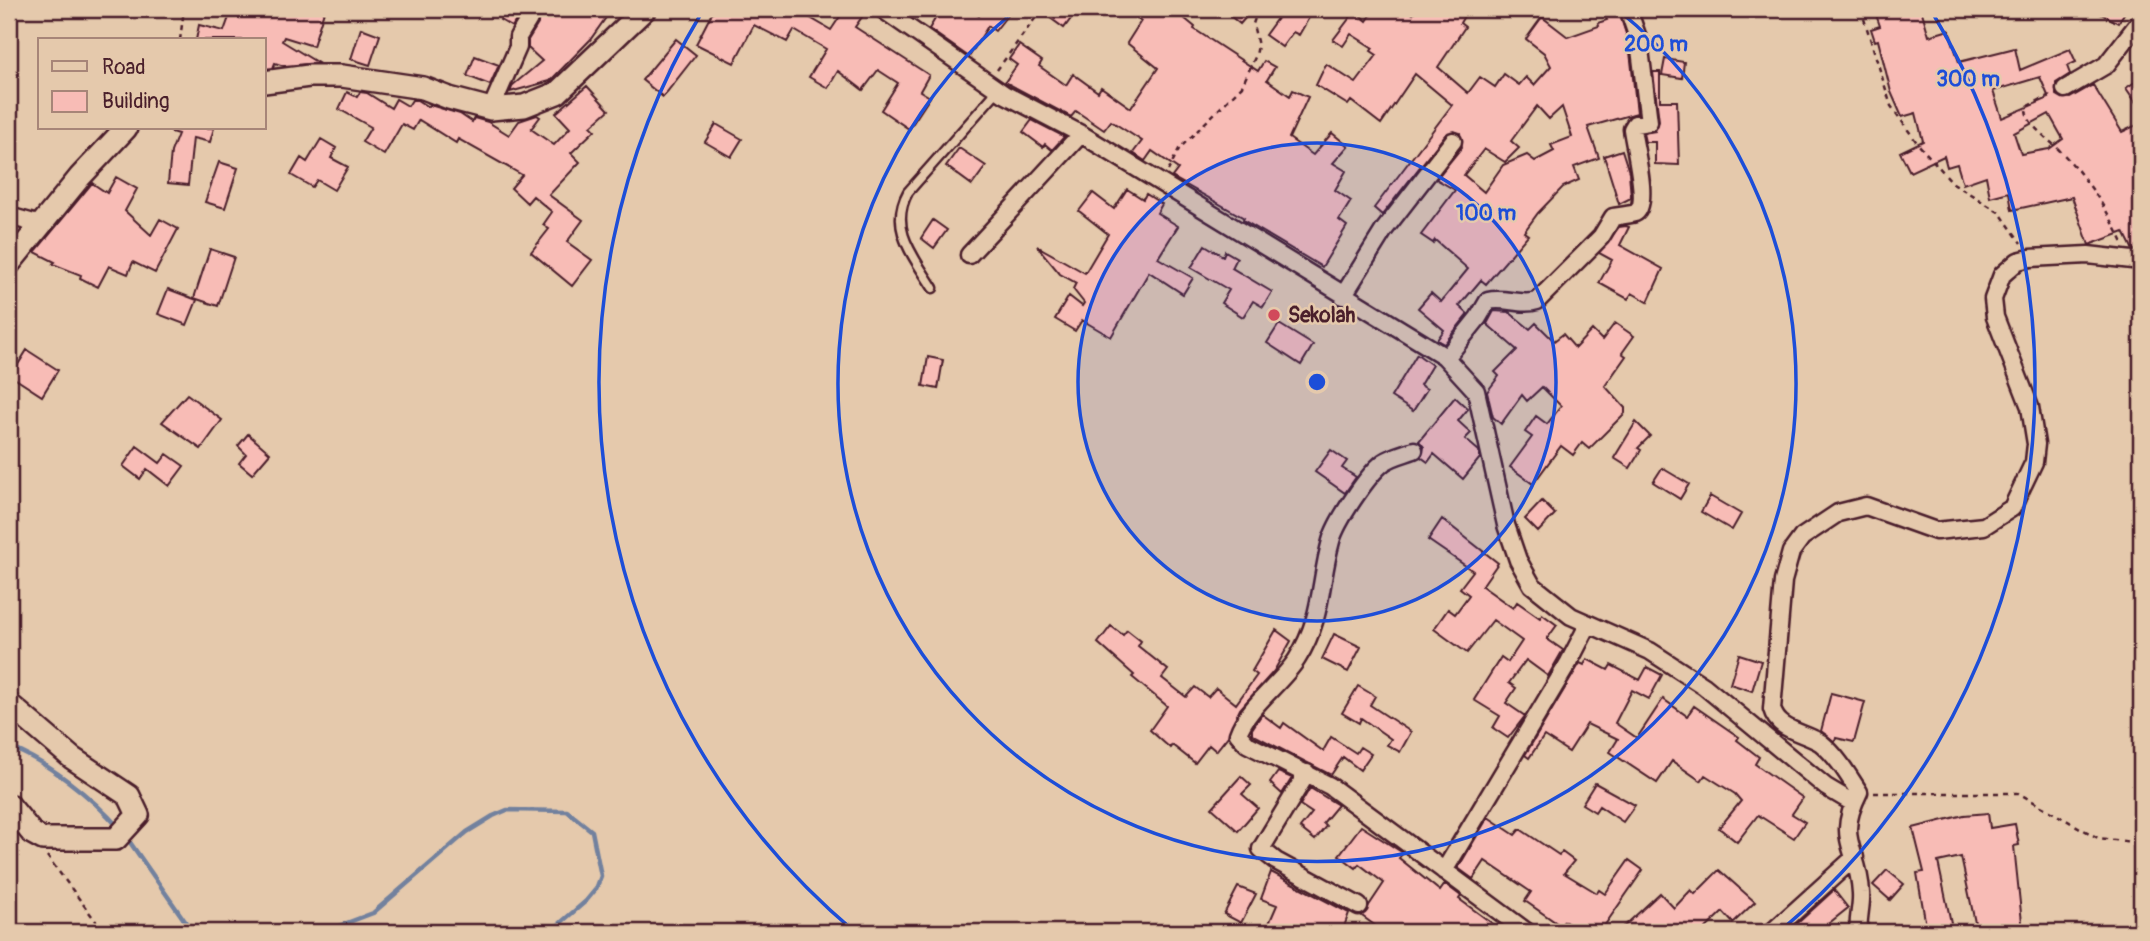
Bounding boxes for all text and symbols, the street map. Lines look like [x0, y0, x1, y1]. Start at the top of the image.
text: 200 m [1624, 31, 1688, 58]
legend [38, 38, 266, 130]
text: Road [102, 54, 146, 81]
text: 300 m [1936, 66, 2000, 93]
text: Building [102, 88, 169, 115]
text: 100 m [1456, 200, 1516, 227]
place label: Sekolah [1288, 302, 1355, 329]
marker: Sekolah [1266, 307, 1282, 323]
centre of rings [1305, 370, 1329, 394]

